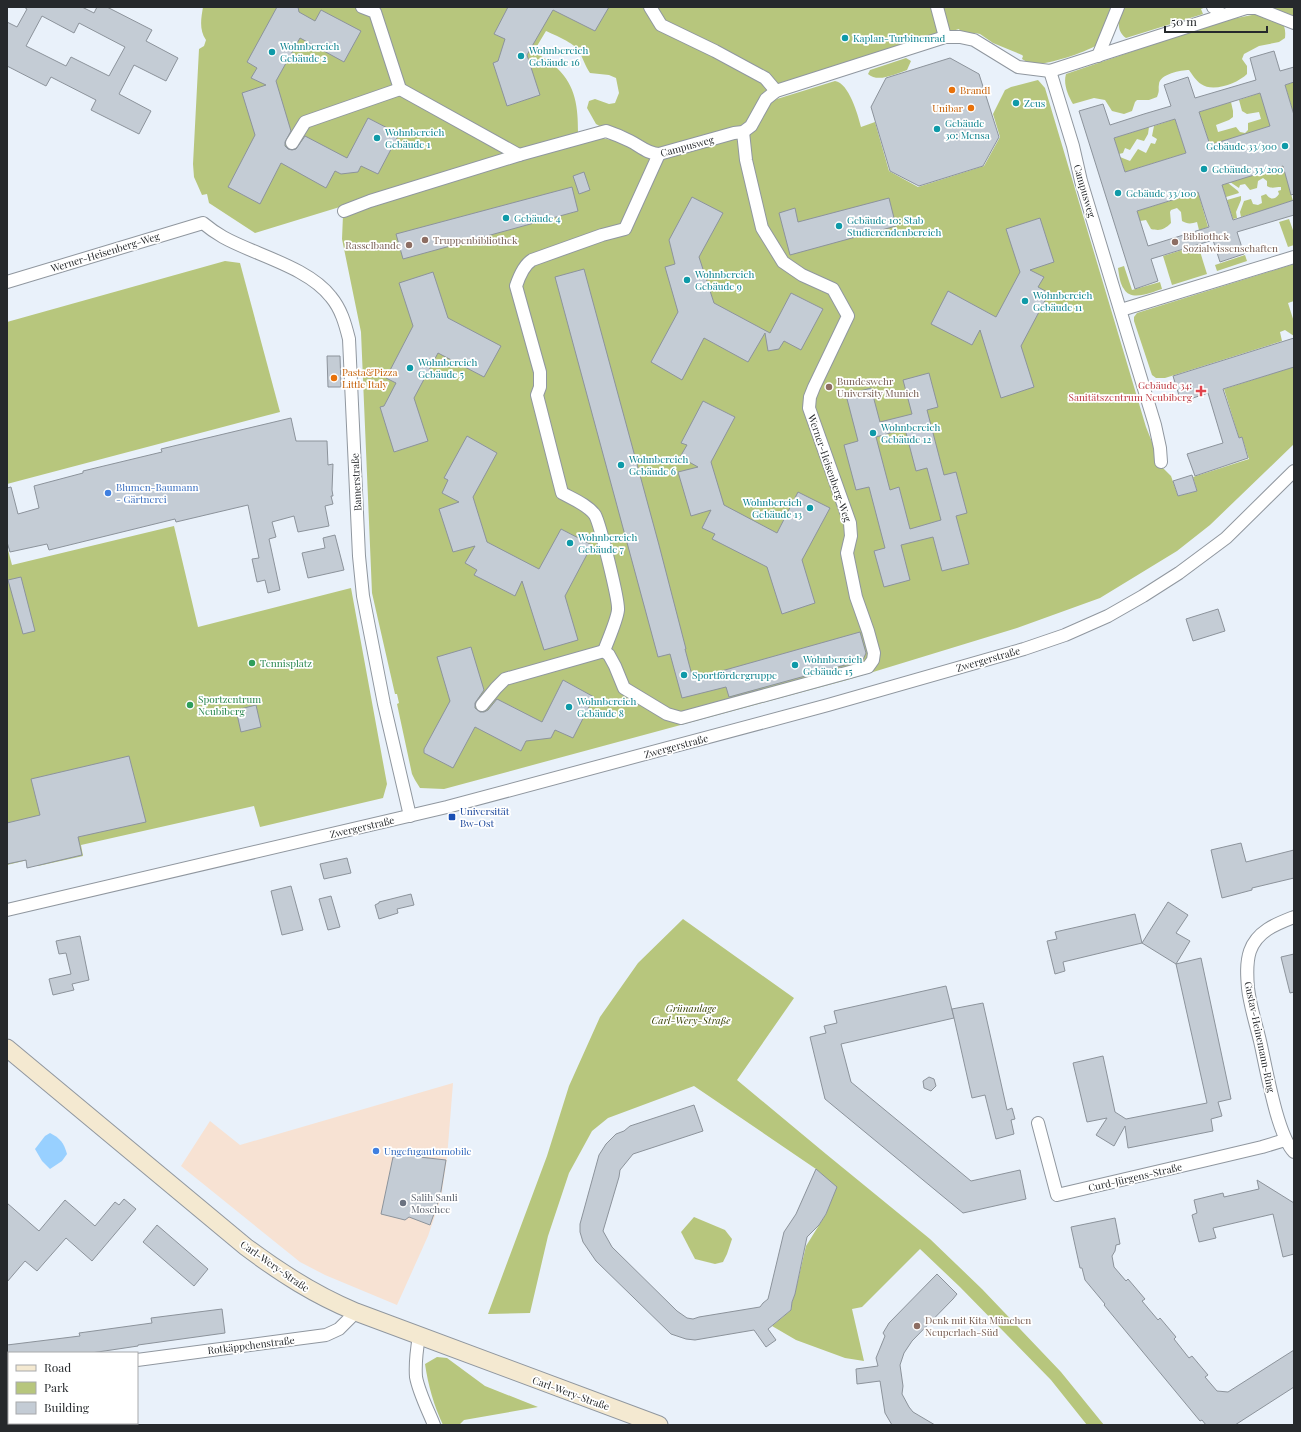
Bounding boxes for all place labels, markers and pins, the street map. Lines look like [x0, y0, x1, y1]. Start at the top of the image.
place label: Kaplan-Turbinenrad [853, 31, 946, 45]
marker: Kaplan-Turbinenrad [840, 33, 850, 43]
place label: Wohnbereich Gebäude 2 [279, 39, 339, 65]
place label: Wohnbereich Gebäude 16 [528, 43, 588, 69]
marker: Wohnbereich Gebäude 2 [267, 47, 277, 57]
marker: Wohnbereich Gebäude 16 [516, 51, 526, 61]
place label: Brandl [960, 83, 990, 97]
marker: Brandl [947, 85, 957, 95]
place label: Zeus [1024, 96, 1045, 110]
marker: Zeus [1011, 98, 1021, 108]
place label: Unibar [932, 101, 964, 115]
marker: Unibar [966, 103, 976, 113]
place label: Gebäude 30: Mensa [945, 116, 990, 142]
marker: Gebäude 30: Mensa [932, 124, 942, 134]
place label: Wohnbereich Gebäude 1 [384, 125, 444, 151]
marker: Wohnbereich Gebäude 1 [372, 133, 382, 143]
place label: Gebäude 33/300 [1206, 139, 1277, 153]
marker: Gebäude 33/300 [1280, 141, 1290, 151]
place label: Gebäude 33/200 [1212, 162, 1283, 176]
marker: Gebäude 33/200 [1199, 164, 1209, 174]
place label: Gebäude 33/100 [1126, 186, 1196, 200]
marker: Gebäude 33/100 [1113, 188, 1123, 198]
place label: Gebäude 4 [514, 211, 561, 225]
marker: Gebäude 4 [501, 213, 511, 223]
place label: Gebäude 10: Stab Studierendenbereich [847, 213, 941, 239]
marker: Gebäude 10: Stab Studierendenbereich [834, 221, 844, 231]
place label: Bibliothek Sozialwissenschaften [1183, 229, 1278, 255]
place label: Truppenbibliothek [433, 233, 518, 247]
marker: Truppenbibliothek [420, 235, 430, 245]
marker: Bibliothek Sozialwissenschaften [1170, 237, 1180, 247]
place label: Rasselbande [345, 238, 401, 252]
marker: Rasselbande [404, 240, 414, 250]
place label: Wohnbereich Gebäude 9 [694, 267, 754, 293]
marker: Wohnbereich Gebäude 9 [682, 275, 692, 285]
place label: Wohnbereich Gebäude 11 [1032, 288, 1092, 314]
marker: Wohnbereich Gebäude 11 [1020, 296, 1030, 306]
place label: Wohnbereich Gebäude 5 [417, 355, 477, 381]
marker: Wohnbereich Gebäude 5 [405, 363, 415, 373]
place label: Pasta&Pizza Little Italy [342, 365, 397, 391]
marker: Pasta&Pizza Little Italy [329, 373, 339, 383]
place label: Bundeswehr University Munich [837, 374, 919, 400]
place label: Gebäude 34: Sanitätszentrum Neubiberg [1069, 378, 1193, 404]
marker: Bundeswehr University Munich [824, 382, 834, 392]
marker: Gebäude 34: Sanitätszentrum Neubiberg [1195, 385, 1207, 397]
place label: Wohnbereich Gebäude 12 [880, 420, 940, 446]
marker: Wohnbereich Gebäude 12 [868, 428, 878, 438]
place label: Wohnbereich Gebäude 6 [628, 452, 688, 478]
marker: Wohnbereich Gebäude 6 [616, 460, 626, 470]
place label: Blumen-Baumann - Gärtnerei [116, 480, 198, 506]
marker: Blumen-Baumann - Gärtnerei [103, 488, 113, 498]
place label: Wohnbereich Gebäude 13 [742, 495, 802, 521]
marker: Wohnbereich Gebäude 13 [805, 503, 815, 513]
place label: Wohnbereich Gebäude 7 [577, 530, 637, 556]
marker: Wohnbereich Gebäude 7 [565, 538, 575, 548]
place label: Wohnbereich Gebäude 15 [802, 652, 862, 678]
place label: Tennisplatz [260, 656, 312, 670]
marker: Tennisplatz [247, 658, 257, 668]
marker: Wohnbereich Gebäude 15 [790, 660, 800, 670]
place label: Sportfördergruppe [692, 668, 777, 682]
marker: Sportfördergruppe [679, 670, 689, 680]
place label: Sportzentrum Neubiberg [198, 692, 261, 718]
place label: Wohnbereich Gebäude 8 [576, 694, 636, 720]
marker: Sportzentrum Neubiberg [185, 700, 195, 710]
marker: Wohnbereich Gebäude 8 [564, 702, 574, 712]
place label: Universität Bw-Ost [460, 804, 510, 830]
marker: Universität Bw-Ost [447, 812, 457, 822]
place label: Ungefugautomobile [384, 1144, 472, 1158]
marker: Ungefugautomobile [371, 1146, 381, 1156]
place label: Salih Sanli Moschee [411, 1190, 458, 1216]
marker: Salih Sanli Moschee [398, 1198, 408, 1208]
place label: Denk mit Kita München Neuperlach-Süd [925, 1313, 1031, 1339]
marker: Denk mit Kita München Neuperlach-Süd [912, 1321, 922, 1331]

